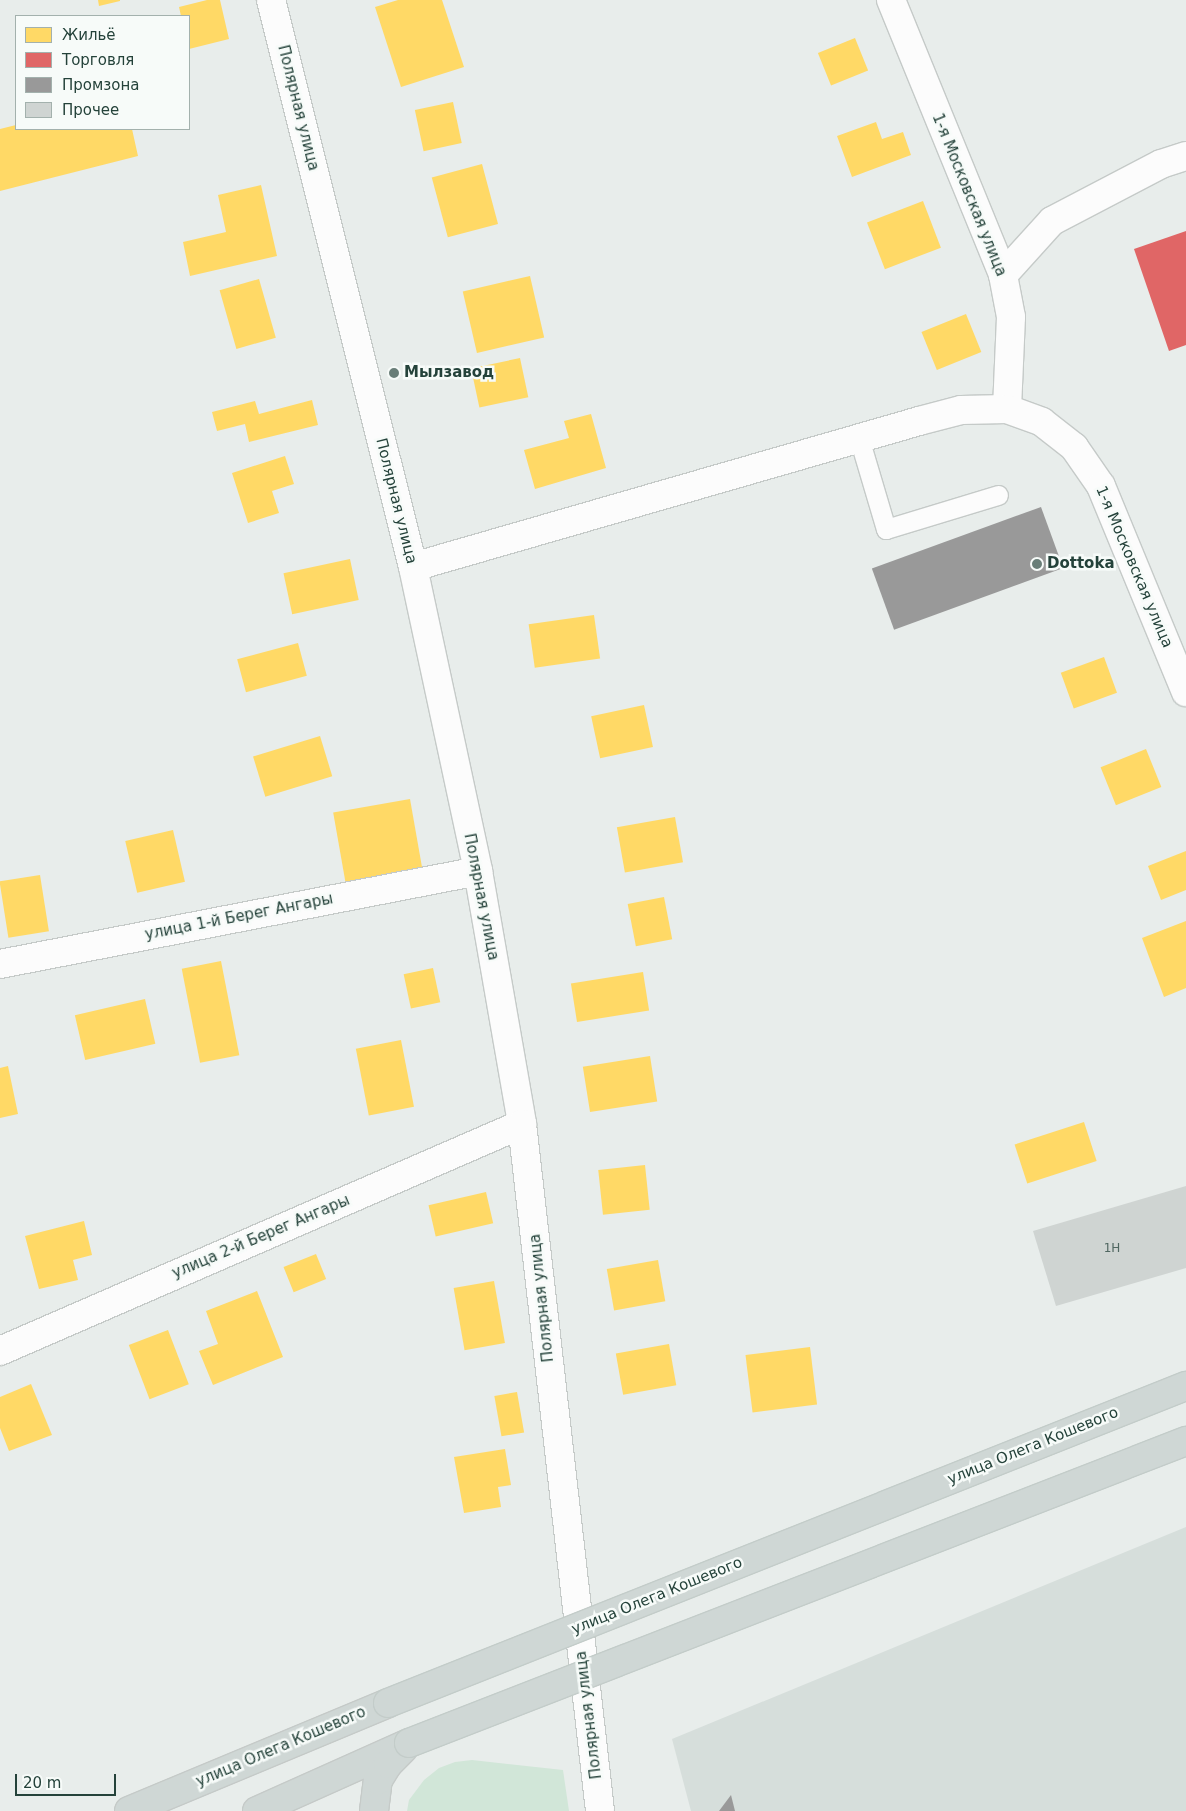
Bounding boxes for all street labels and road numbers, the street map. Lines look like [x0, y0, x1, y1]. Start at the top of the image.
street label: Полярная улица [274, 43, 322, 173]
street label: 1-я Московская улица [928, 111, 1010, 279]
street label: Полярная улица [372, 436, 420, 566]
street label: 1-я Московская улица [1092, 483, 1176, 651]
street label: Полярная улица [460, 832, 502, 962]
street label: улица 1-й Берег Ангары [143, 890, 335, 944]
street label: улица 2-й Берег Ангары [169, 1191, 353, 1283]
street label: Полярная улица [526, 1233, 558, 1363]
street label: улица Олега Кошевого [945, 1403, 1121, 1489]
street label: улица Олега Кошевого [569, 1553, 745, 1639]
street label: Полярная улица [572, 1650, 606, 1780]
street label: улица Олега Кошевого [193, 1703, 369, 1791]

